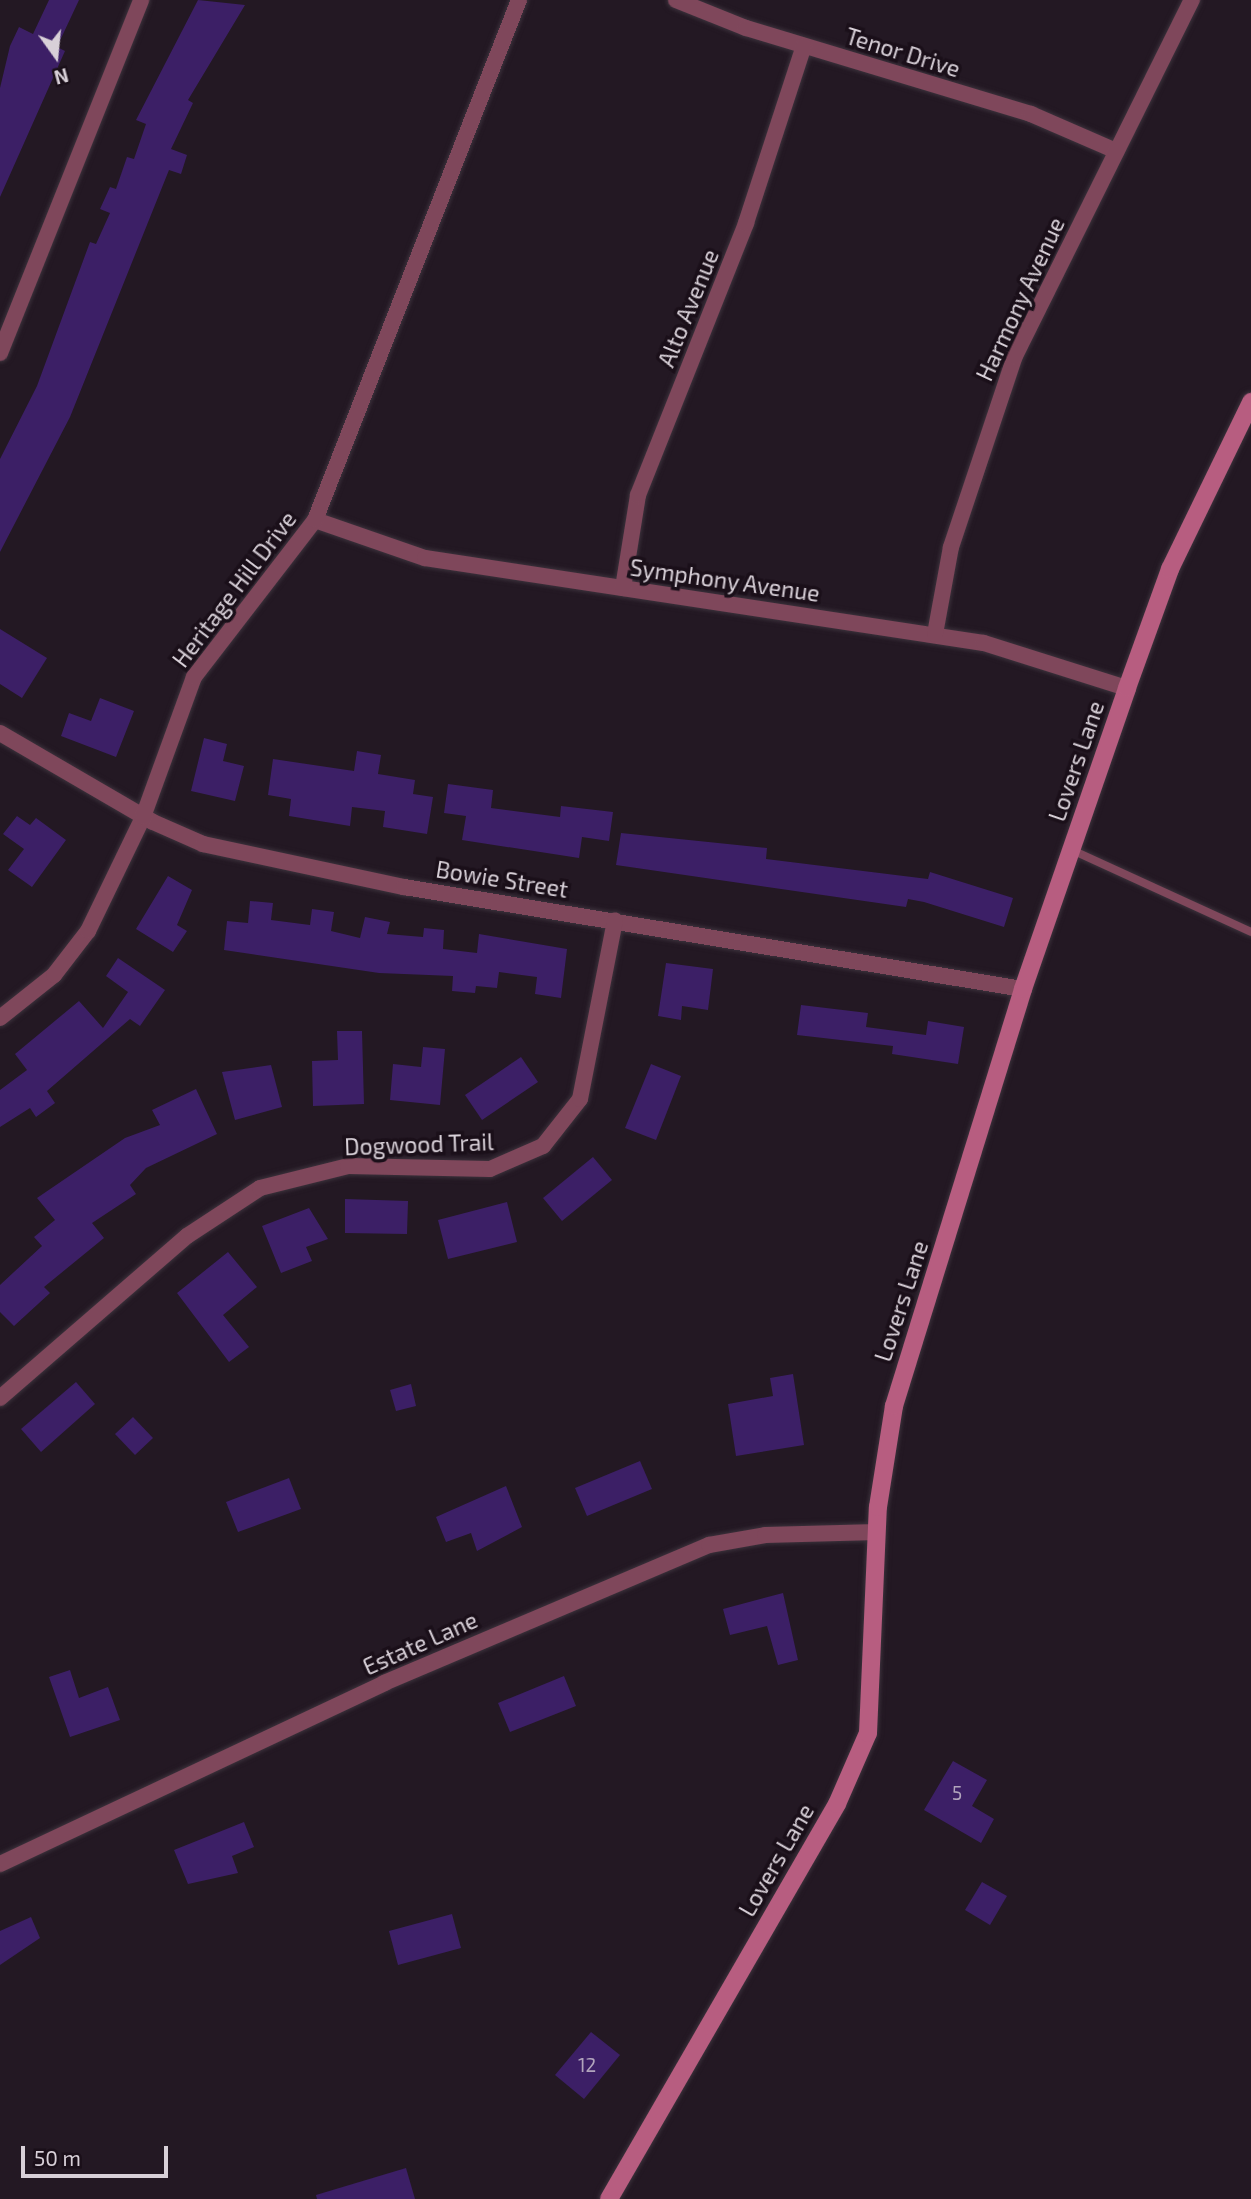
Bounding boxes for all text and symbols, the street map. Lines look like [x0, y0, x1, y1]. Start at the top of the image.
north arrow [21, 21, 91, 91]
street label: Tenor Drive [842, 21, 964, 83]
text: N [52, 64, 71, 90]
street label: Harmony Avenue [970, 212, 1070, 386]
street label: Alto Avenue [652, 245, 724, 371]
street label: Heritage Hill Drive [166, 505, 302, 673]
street label: Symphony Avenue [628, 553, 822, 607]
street label: Lovers Lane [1043, 697, 1109, 825]
street label: Bowie Street [434, 855, 570, 903]
street label: Dogwood Trail [344, 1128, 494, 1160]
street label: Lovers Lane [869, 1237, 933, 1365]
street label: Estate Lane [358, 1606, 482, 1680]
house number: 5 [952, 1782, 962, 1804]
street label: Lovers Lane [733, 1799, 819, 1921]
house number: 12 [578, 2054, 596, 2076]
scale bar [24, 2132, 172, 2176]
text: 50 m [34, 2145, 81, 2170]

